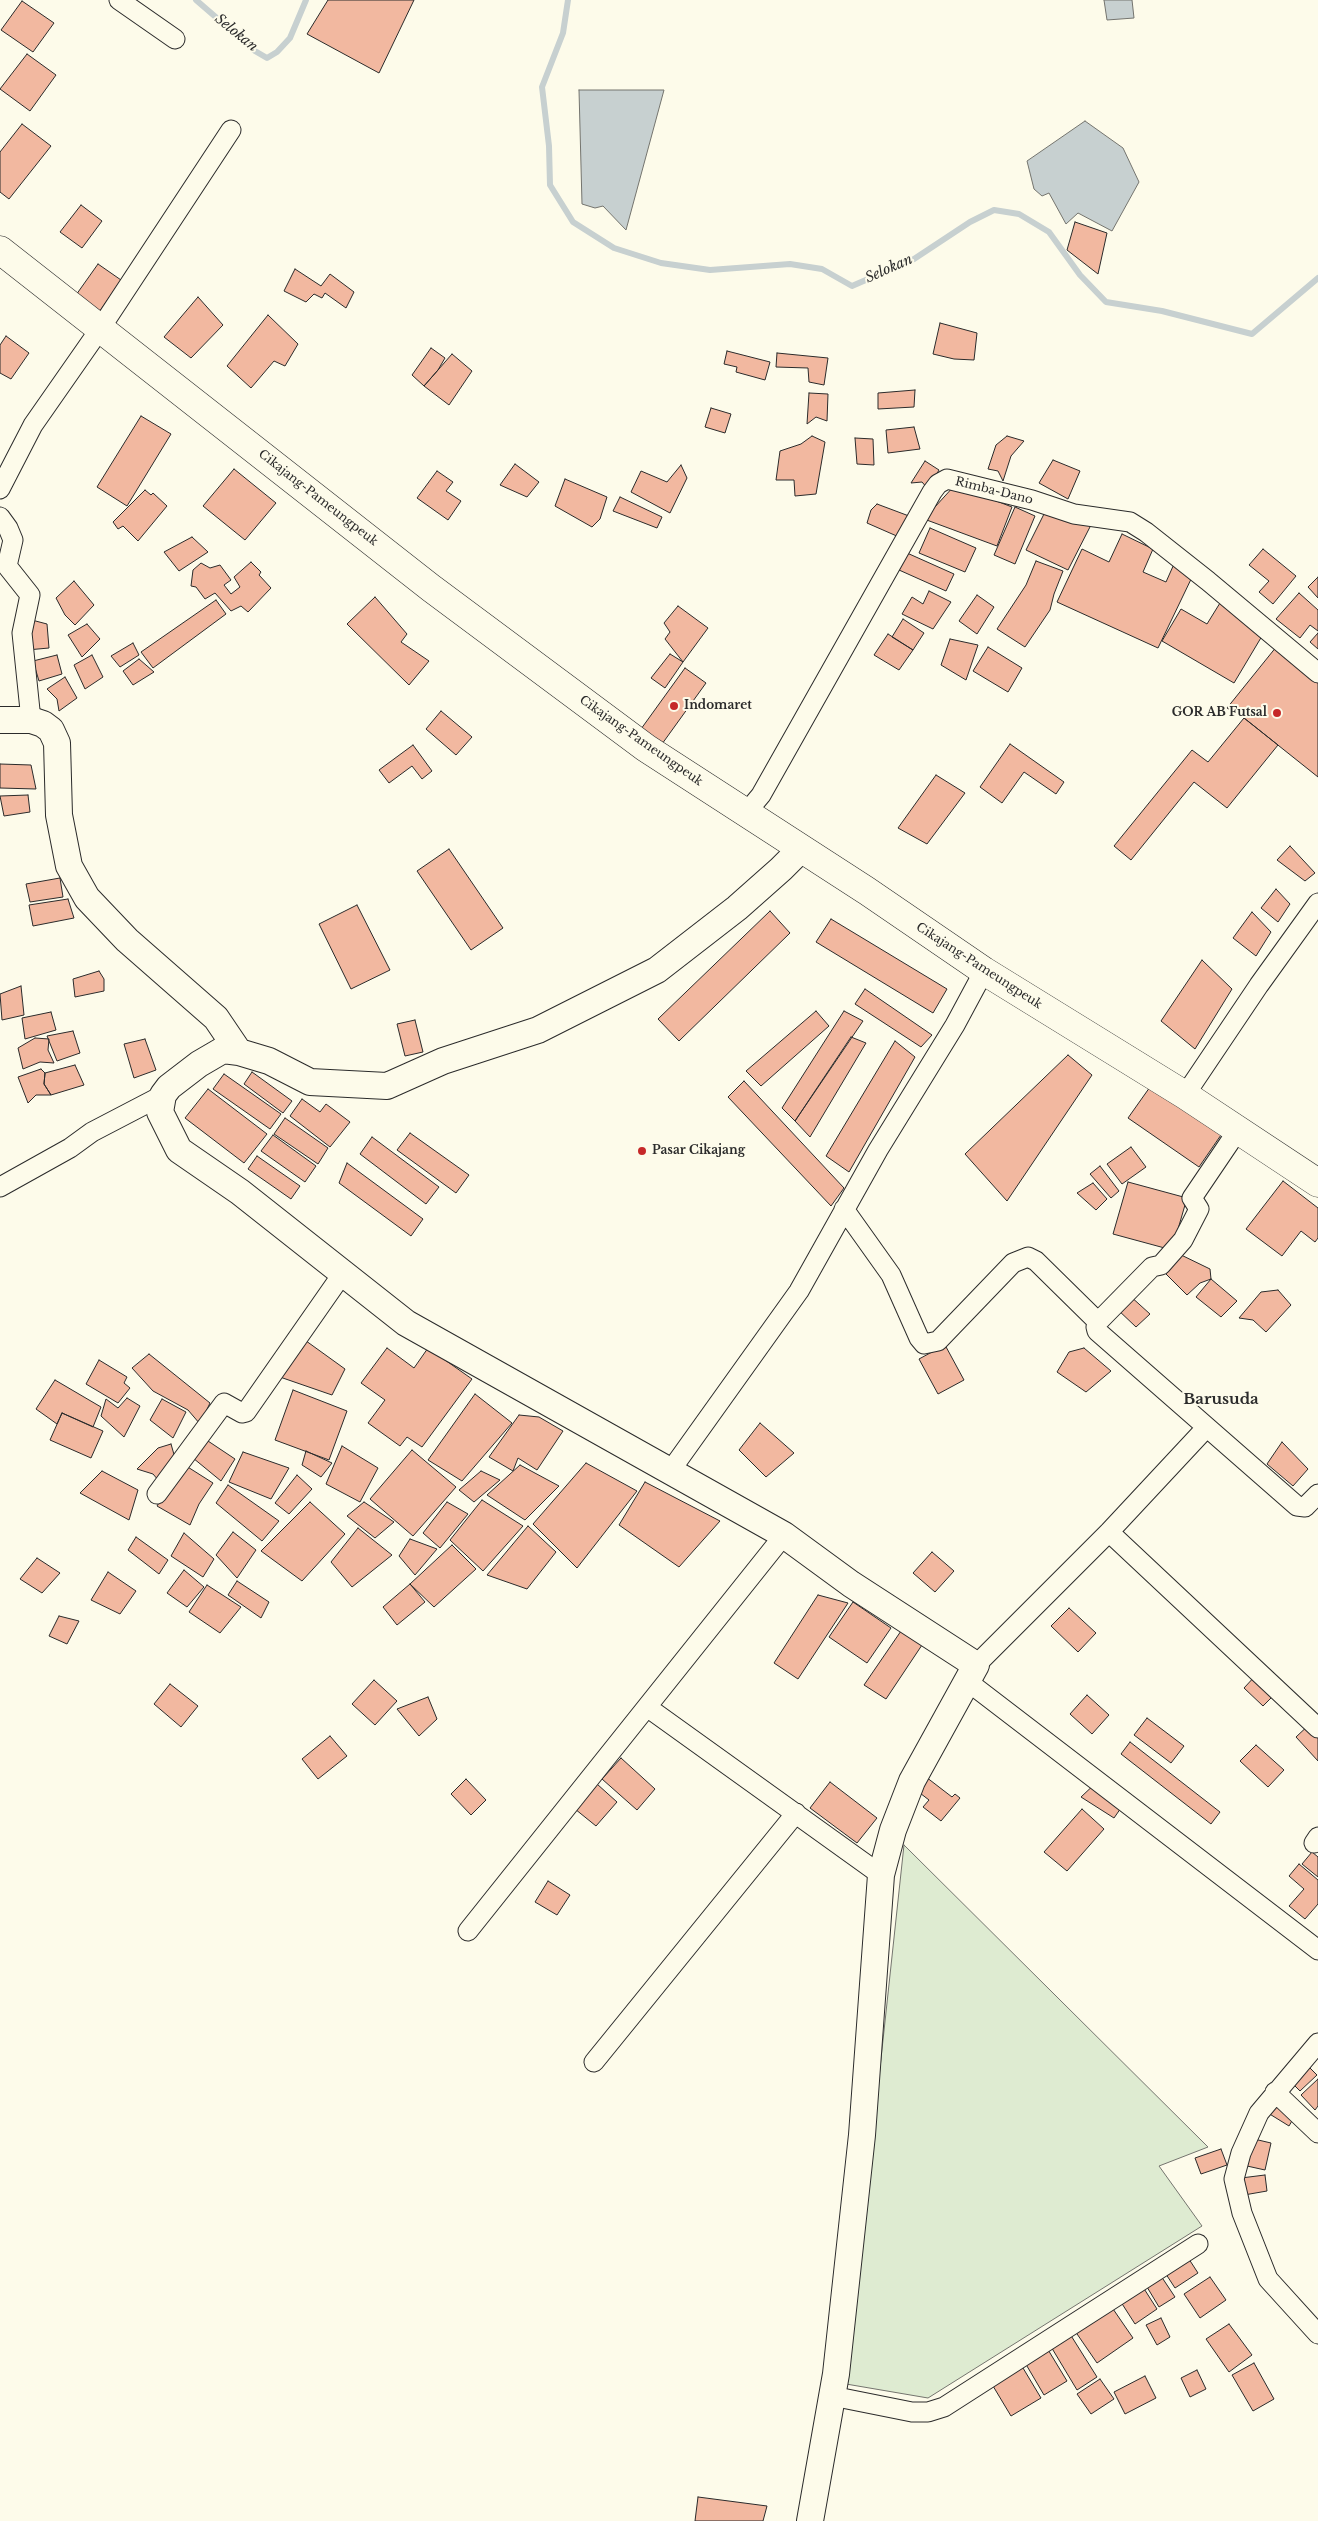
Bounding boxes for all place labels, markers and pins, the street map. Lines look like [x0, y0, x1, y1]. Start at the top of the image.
place label: Indomaret [684, 699, 752, 713]
marker: Indomaret [668, 700, 680, 712]
place label: GOR AB Futsal [1172, 706, 1267, 720]
marker: GOR AB Futsal [1271, 707, 1283, 719]
place label: Pasar Cikajang [652, 1144, 745, 1158]
marker: Pasar Cikajang [636, 1145, 648, 1157]

